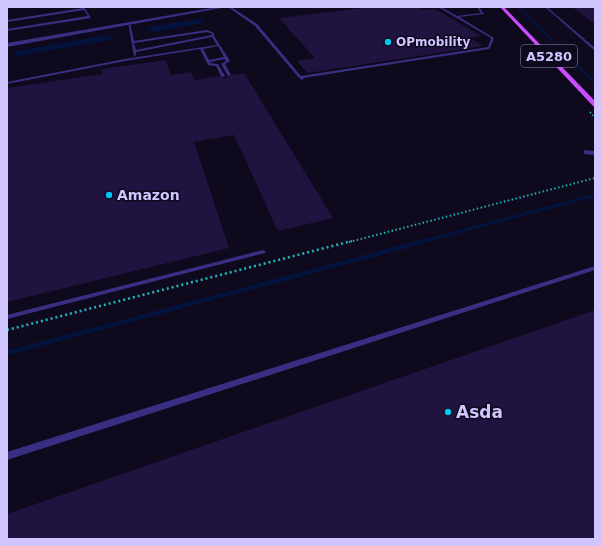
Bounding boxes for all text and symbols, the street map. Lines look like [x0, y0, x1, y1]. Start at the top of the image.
place label: OPmobility [396, 35, 470, 49]
marker: OPmobility [383, 37, 393, 47]
road number: A5280 [521, 45, 577, 67]
place label: Amazon [117, 187, 180, 203]
marker: Amazon [104, 190, 114, 200]
place label: Asda [456, 402, 503, 422]
marker: Asda [443, 407, 453, 417]

